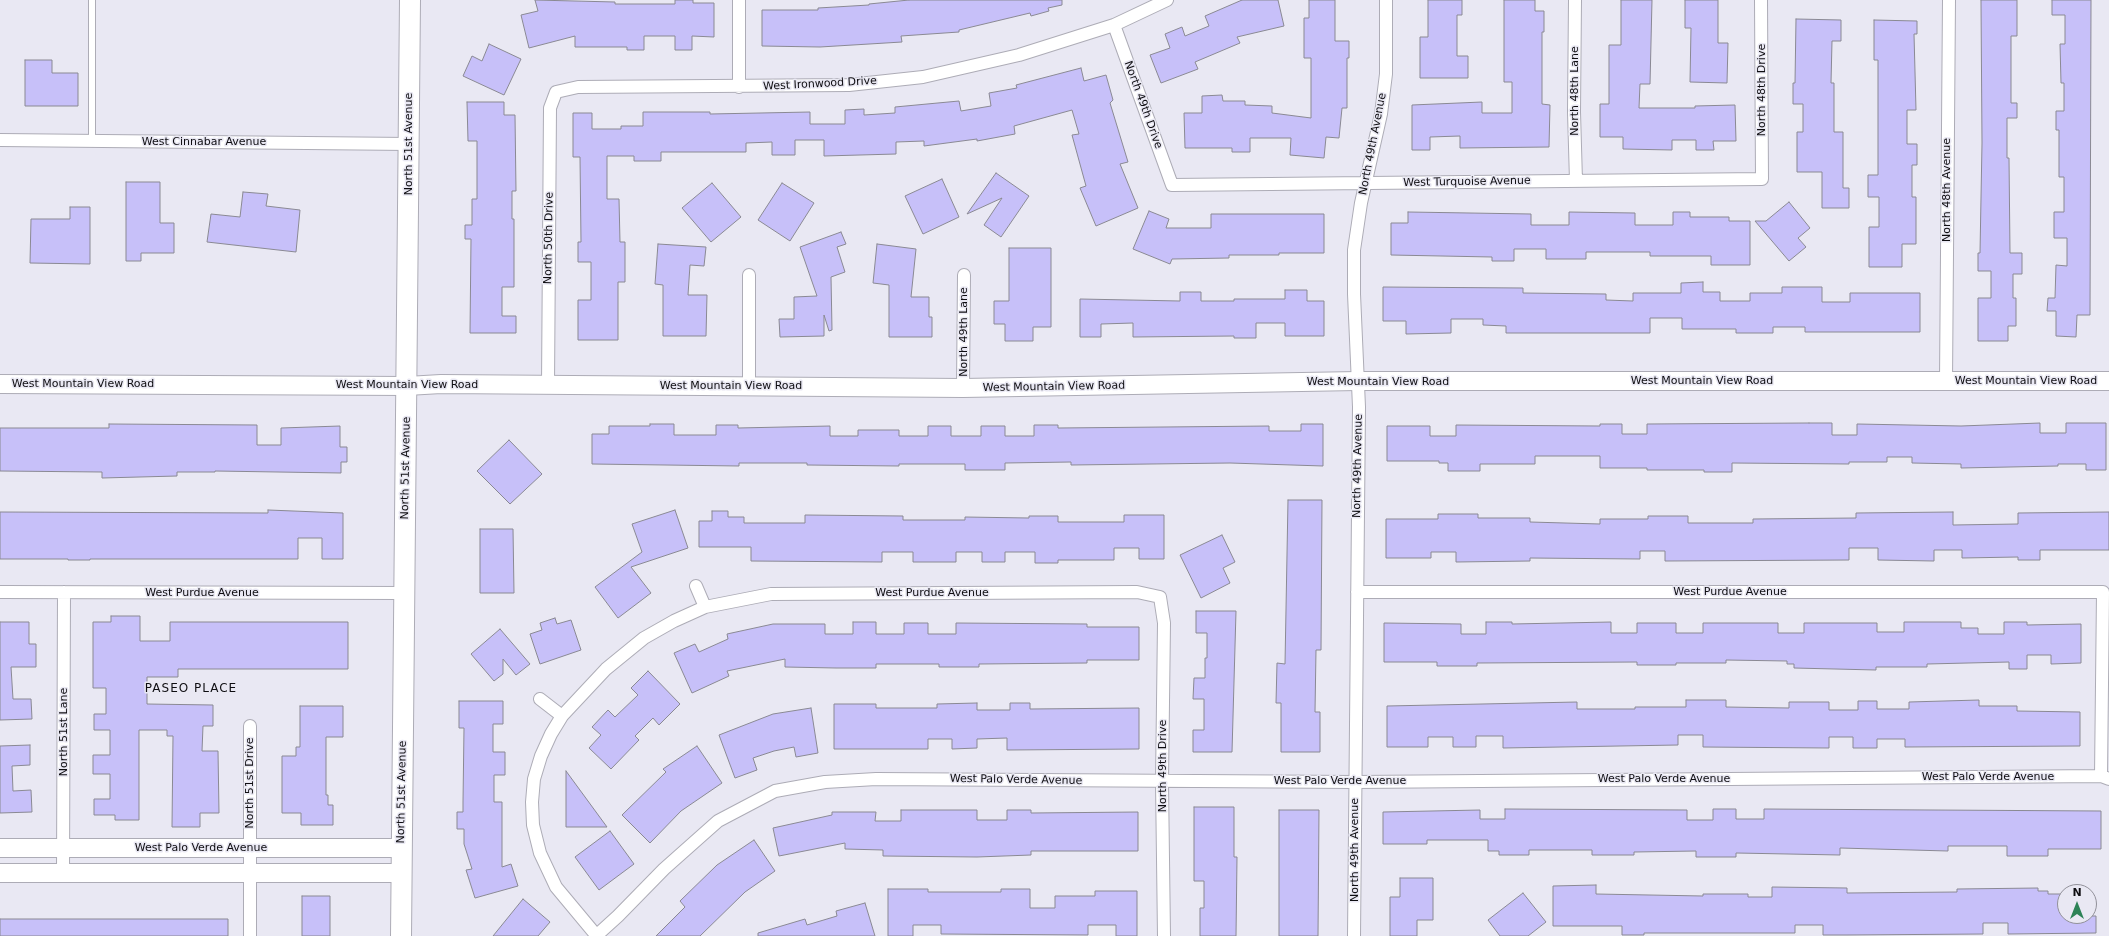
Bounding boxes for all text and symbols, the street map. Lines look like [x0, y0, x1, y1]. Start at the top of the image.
street label: North 48th Drive [1755, 44, 1769, 136]
street label: North 48th Lane [1568, 46, 1582, 136]
street label: North 49th Drive [1121, 59, 1165, 151]
street label: West Ironwood Drive [763, 74, 877, 94]
street label: North 49th Avenue [1357, 92, 1389, 196]
street label: North 51st Avenue [402, 93, 416, 195]
street label: West Cinnabar Avenue [142, 135, 266, 149]
street label: North 48th Avenue [1940, 138, 1954, 242]
street label: West Turquoise Avenue [1403, 174, 1531, 190]
street label: North 50th Drive [542, 192, 556, 284]
street label: North 49th Lane [957, 287, 971, 377]
street label: West Mountain View Road [1631, 374, 1773, 388]
street label: West Mountain View Road [1955, 374, 2097, 388]
street label: West Mountain View Road [1307, 375, 1449, 389]
street label: West Mountain View Road [12, 377, 154, 391]
street label: West Mountain View Road [336, 378, 478, 392]
street label: West Mountain View Road [660, 379, 802, 393]
street label: West Mountain View Road [983, 379, 1125, 395]
street label: North 49th Avenue [1350, 414, 1366, 518]
street label: North 51st Avenue [399, 417, 413, 519]
street label: West Purdue Avenue [1673, 585, 1787, 599]
street label: West Purdue Avenue [145, 586, 259, 600]
street label: West Purdue Avenue [875, 586, 989, 600]
district label: PASEO PLACE [145, 682, 237, 696]
street label: North 51st Lane [57, 688, 71, 776]
street label: North 49th Drive [1156, 720, 1170, 812]
street label: North 51st Drive [243, 737, 257, 829]
street label: North 51st Avenue [395, 741, 409, 843]
street label: West Palo Verde Avenue [1922, 770, 2054, 784]
street label: West Palo Verde Avenue [950, 772, 1082, 788]
street label: West Palo Verde Avenue [1598, 772, 1730, 786]
street label: West Palo Verde Avenue [1274, 774, 1406, 788]
street label: North 49th Avenue [1348, 798, 1362, 902]
street label: West Palo Verde Avenue [135, 841, 267, 855]
north arrow [2057, 884, 2097, 924]
text: N [2072, 886, 2082, 899]

